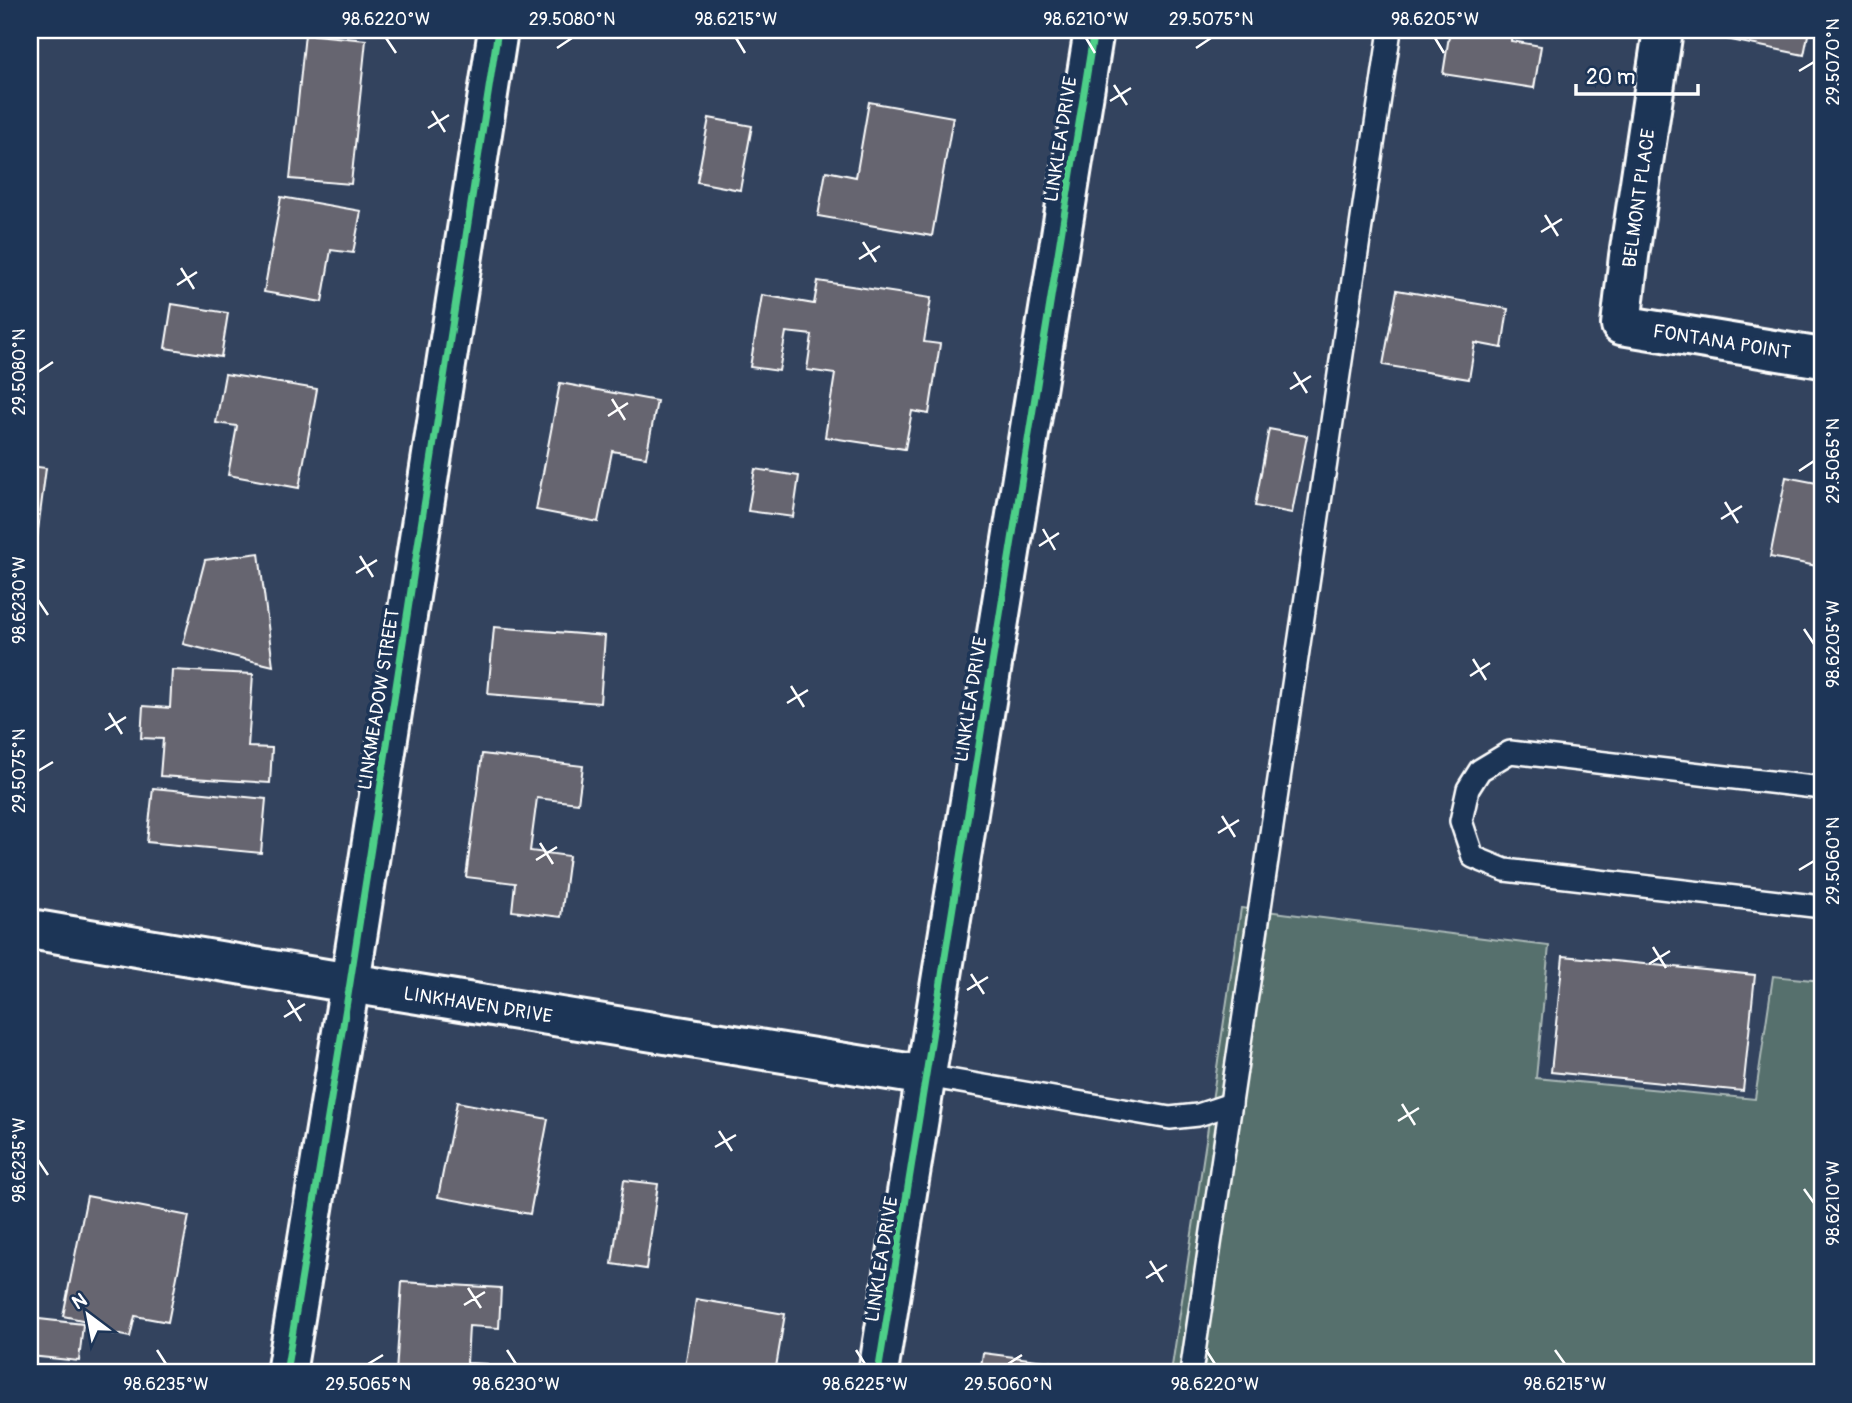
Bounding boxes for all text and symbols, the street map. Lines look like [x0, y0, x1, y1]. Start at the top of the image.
text: 98.6220°W [342, 8, 430, 31]
text: 29.5080°N [529, 8, 615, 31]
text: 98.6215°W [695, 8, 777, 31]
text: 98.6210°W [1043, 8, 1129, 31]
text: 29.5075°N [1169, 8, 1253, 31]
text: 98.6205°W [1391, 8, 1479, 31]
text: 29.5070°N [1822, 18, 1845, 106]
scale bar [1576, 52, 1698, 96]
text: 20 m [1586, 64, 1635, 91]
street label: LINKLEA DRIVE [1039, 74, 1083, 204]
street label: BELMONT PLACE [1617, 127, 1661, 269]
street label: FONTANA POINT [1651, 319, 1792, 365]
text: 29.5080°N [8, 329, 31, 415]
text: 29.5065°N [1822, 418, 1845, 504]
text: 98.6230°W [8, 556, 31, 644]
text: 98.6205°W [1822, 600, 1845, 688]
street label: LINKMEADOW STREET [353, 607, 405, 792]
street label: LINKLEA DRIVE [949, 634, 993, 764]
text: 29.5075°N [8, 729, 31, 813]
text: 29.5060°N [1822, 817, 1845, 905]
street label: LINKHAVEN DRIVE [402, 981, 554, 1029]
text: 98.6235°W [8, 1117, 31, 1203]
text: 98.6210°W [1822, 1160, 1845, 1246]
street label: LINKLEA DRIVE [860, 1194, 904, 1324]
north arrow [52, 1280, 122, 1350]
text: N [68, 1288, 91, 1315]
text: 98.6235°W [123, 1373, 209, 1396]
text: 29.5065°N [325, 1373, 411, 1396]
text: 98.6230°W [472, 1373, 560, 1396]
text: 98.6225°W [822, 1373, 908, 1396]
text: 29.5060°N [964, 1373, 1052, 1396]
text: 98.6220°W [1171, 1373, 1259, 1396]
text: 98.6215°W [1524, 1373, 1606, 1396]

